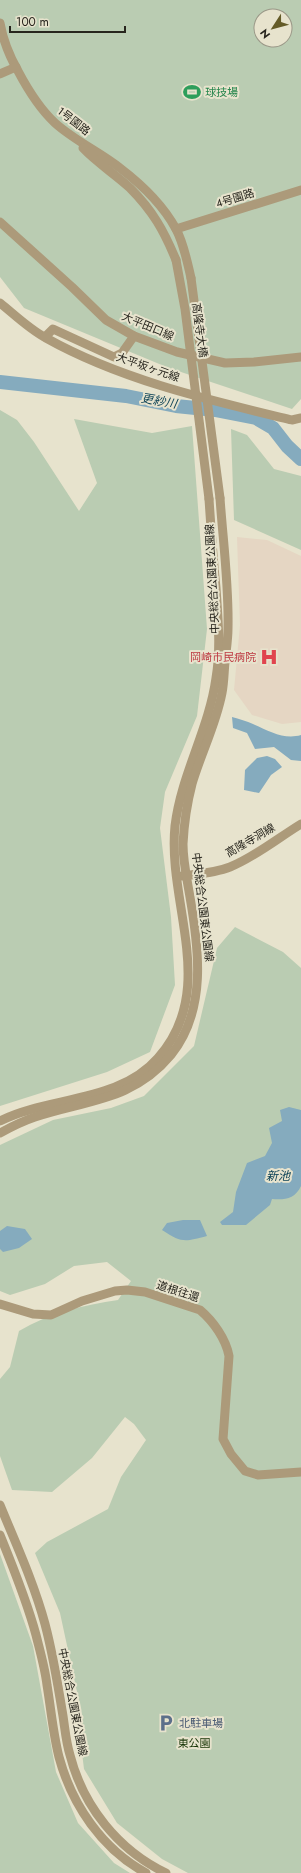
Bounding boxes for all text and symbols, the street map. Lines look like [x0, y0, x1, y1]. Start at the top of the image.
scale bar [10, 8, 125, 34]
north arrow [253, 8, 293, 48]
text: 100 m [16, 13, 49, 31]
text: N [256, 26, 274, 42]
sports icon: 球技場 [182, 82, 202, 102]
place label: 球技場 [205, 84, 238, 100]
street label: 1号園路 [54, 103, 94, 139]
street label: 4号園路 [214, 185, 256, 211]
street label: 高隆寺大橋 [188, 302, 212, 358]
street label: 大平田口線 [120, 308, 176, 344]
street label: 大平坂ヶ元線 [114, 349, 182, 385]
water label: 更紗川 [140, 389, 180, 413]
street label: 中央総合公園東公園線 [201, 524, 223, 634]
hospital icon: 岡崎市民病院 [259, 647, 279, 667]
place label: 岡崎市民病院 [190, 649, 256, 665]
street label: 高隆寺洞線 [222, 819, 278, 861]
street label: 中央総合公園東公園線 [188, 851, 218, 963]
water label: 新池 [266, 1167, 291, 1185]
street label: 道根往還 [155, 1277, 201, 1305]
street label: 中央総合公園東公園線 [55, 1646, 91, 1758]
parking icon: 北駐車場 [156, 1713, 176, 1733]
place label: 北駐車場 [179, 1715, 223, 1731]
park label: 東公園 [178, 1735, 211, 1751]

